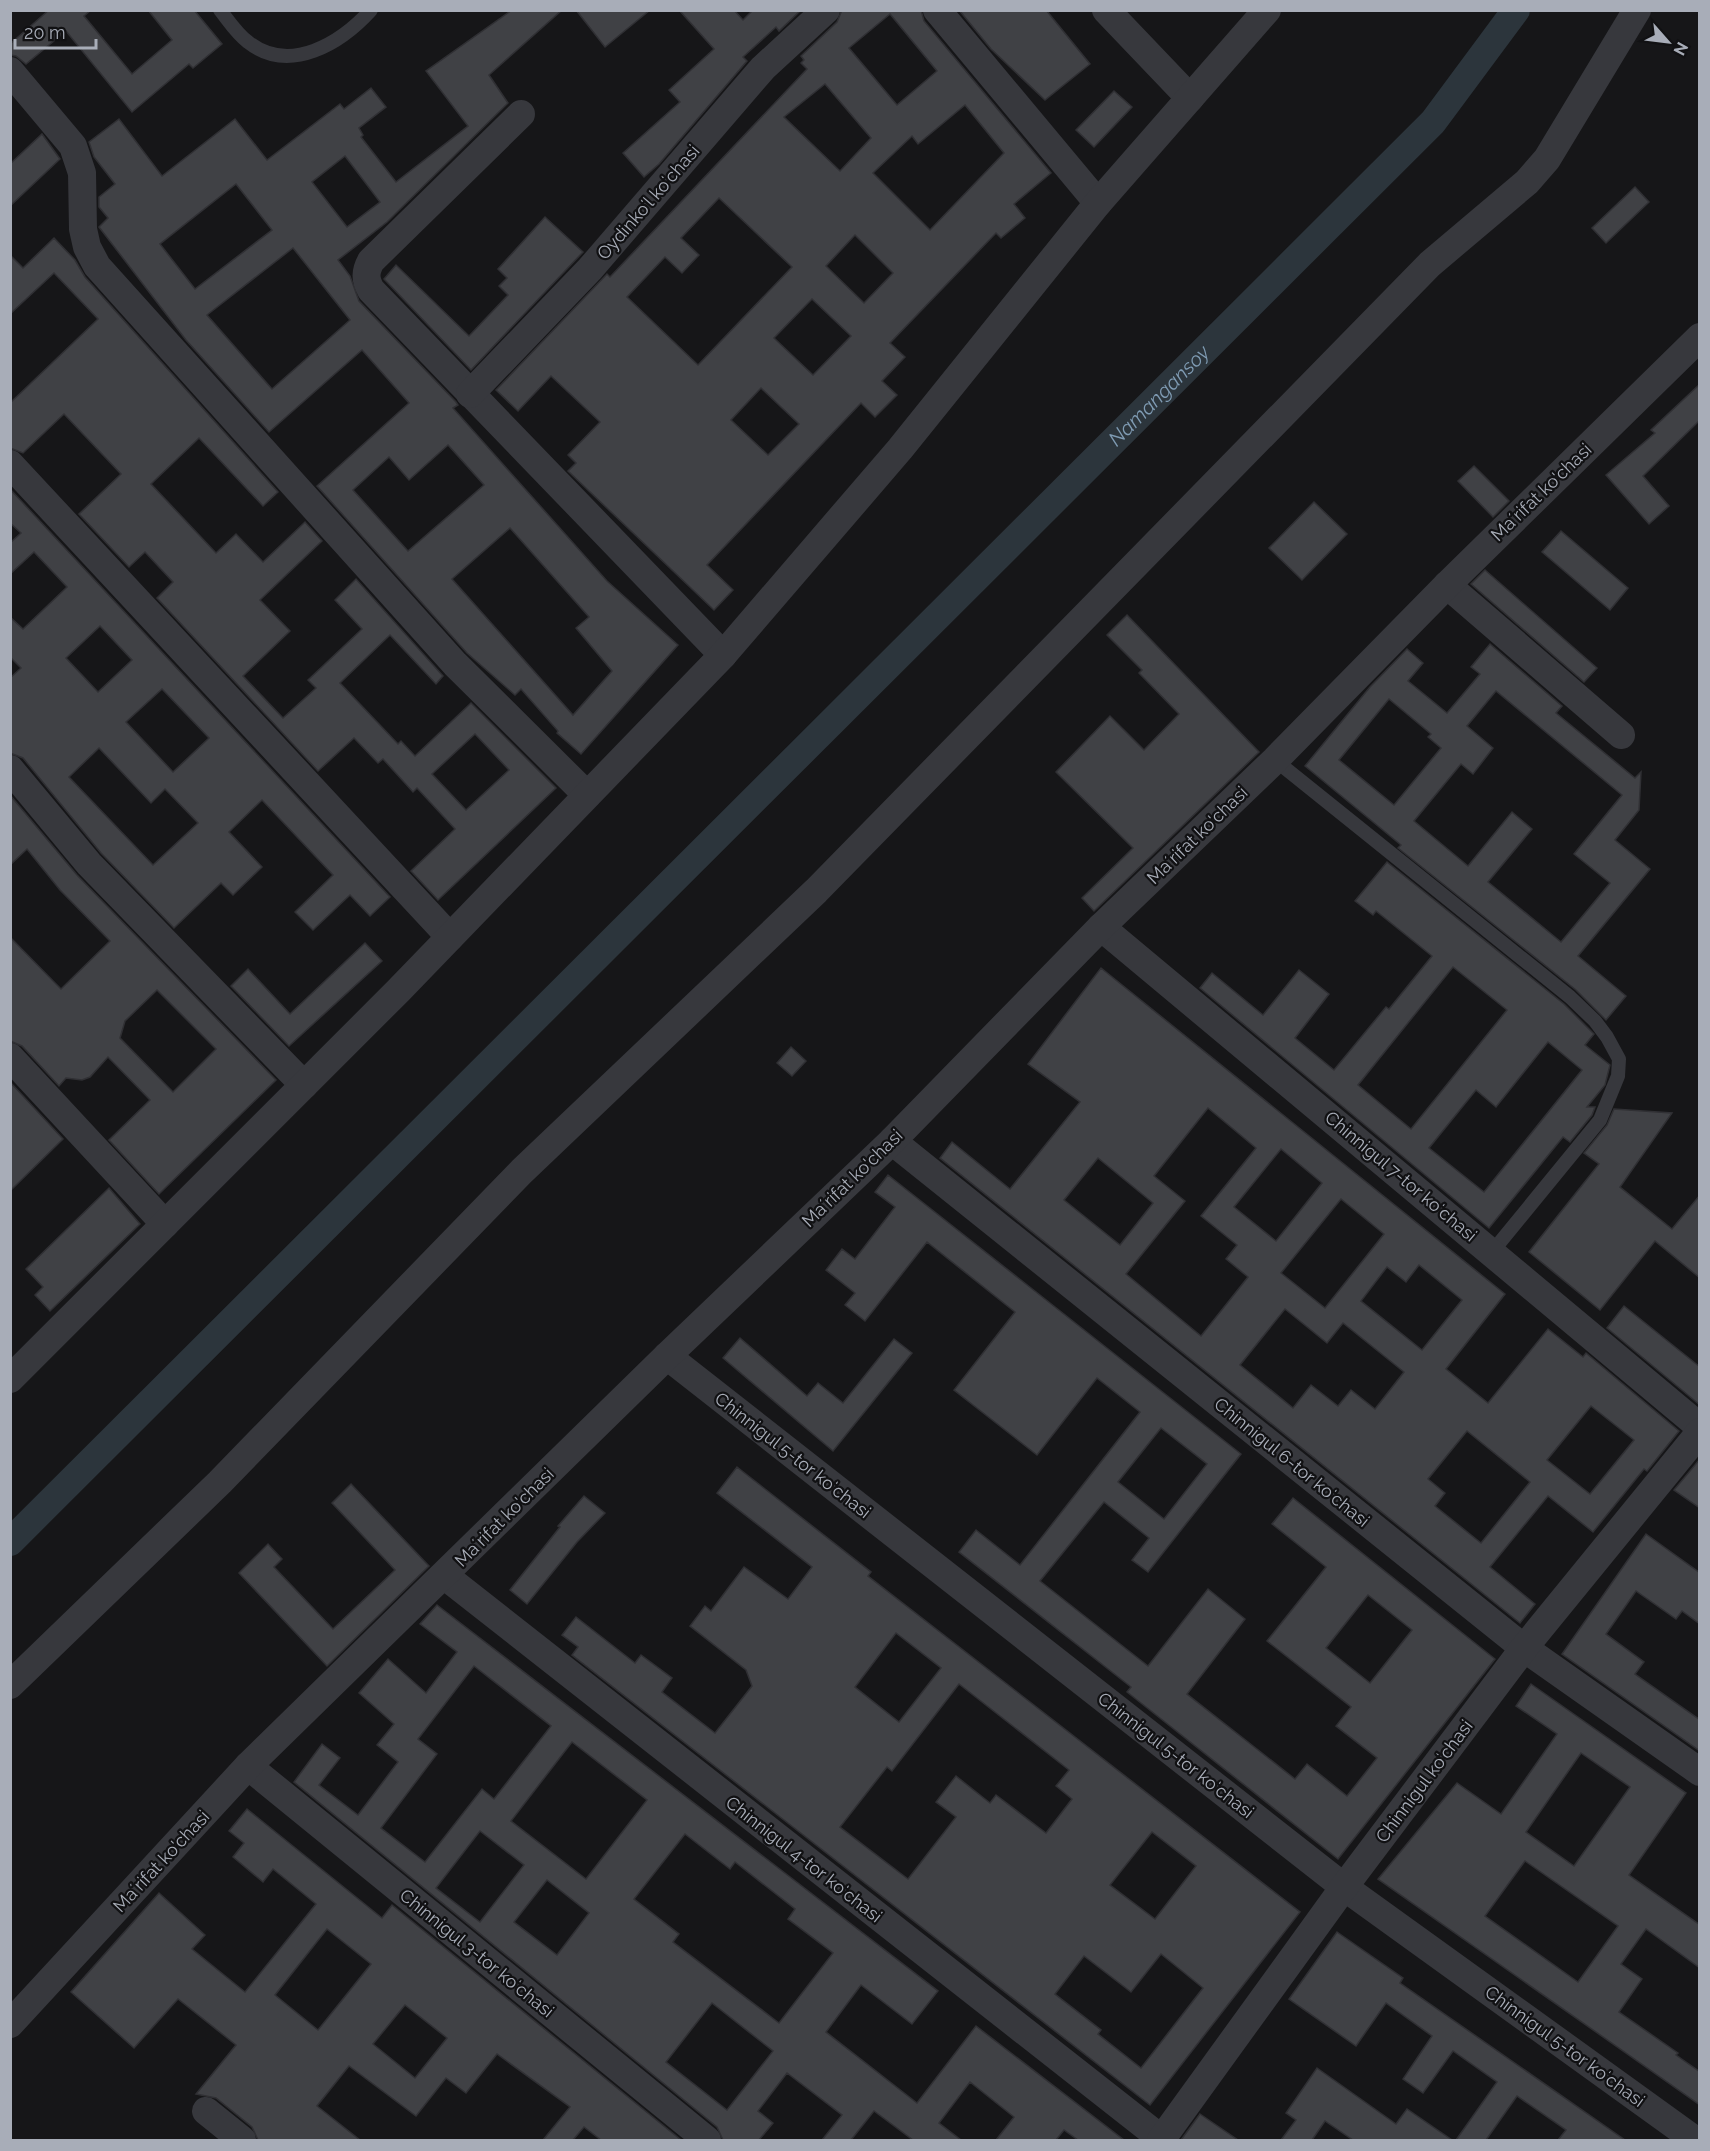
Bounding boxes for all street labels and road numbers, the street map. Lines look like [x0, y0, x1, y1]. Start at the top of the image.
street label: Oydinkoʻl koʻchasi [592, 140, 704, 264]
street label: Maʼrifat ko'chasi [1487, 439, 1595, 545]
street label: Maʼrifat ko'chasi [1143, 782, 1251, 888]
street label: Chinnigul 7-tor koʻchasi [1321, 1106, 1481, 1246]
street label: Maʼrifat ko'chasi [798, 1125, 906, 1231]
street label: Chinnigul 5-tor koʻchasi [711, 1388, 875, 1522]
street label: Chinnigul 6-tor koʻchasi [1210, 1393, 1374, 1531]
street label: Maʼrifat ko'chasi [450, 1463, 558, 1571]
street label: Chinnigul 5-tor koʻchasi [1094, 1688, 1258, 1822]
street label: Chinnigul koʻchasi [1371, 1716, 1477, 1846]
street label: Chinnigul 4-tor koʻchasi [722, 1792, 886, 1926]
street label: Maʼrifat ko'chasi [109, 1806, 213, 1916]
street label: Chinnigul 3-tor koʻchasi [396, 1884, 558, 2022]
street label: Chinnigul 5-tor koʻchasi [1481, 1981, 1649, 2111]

